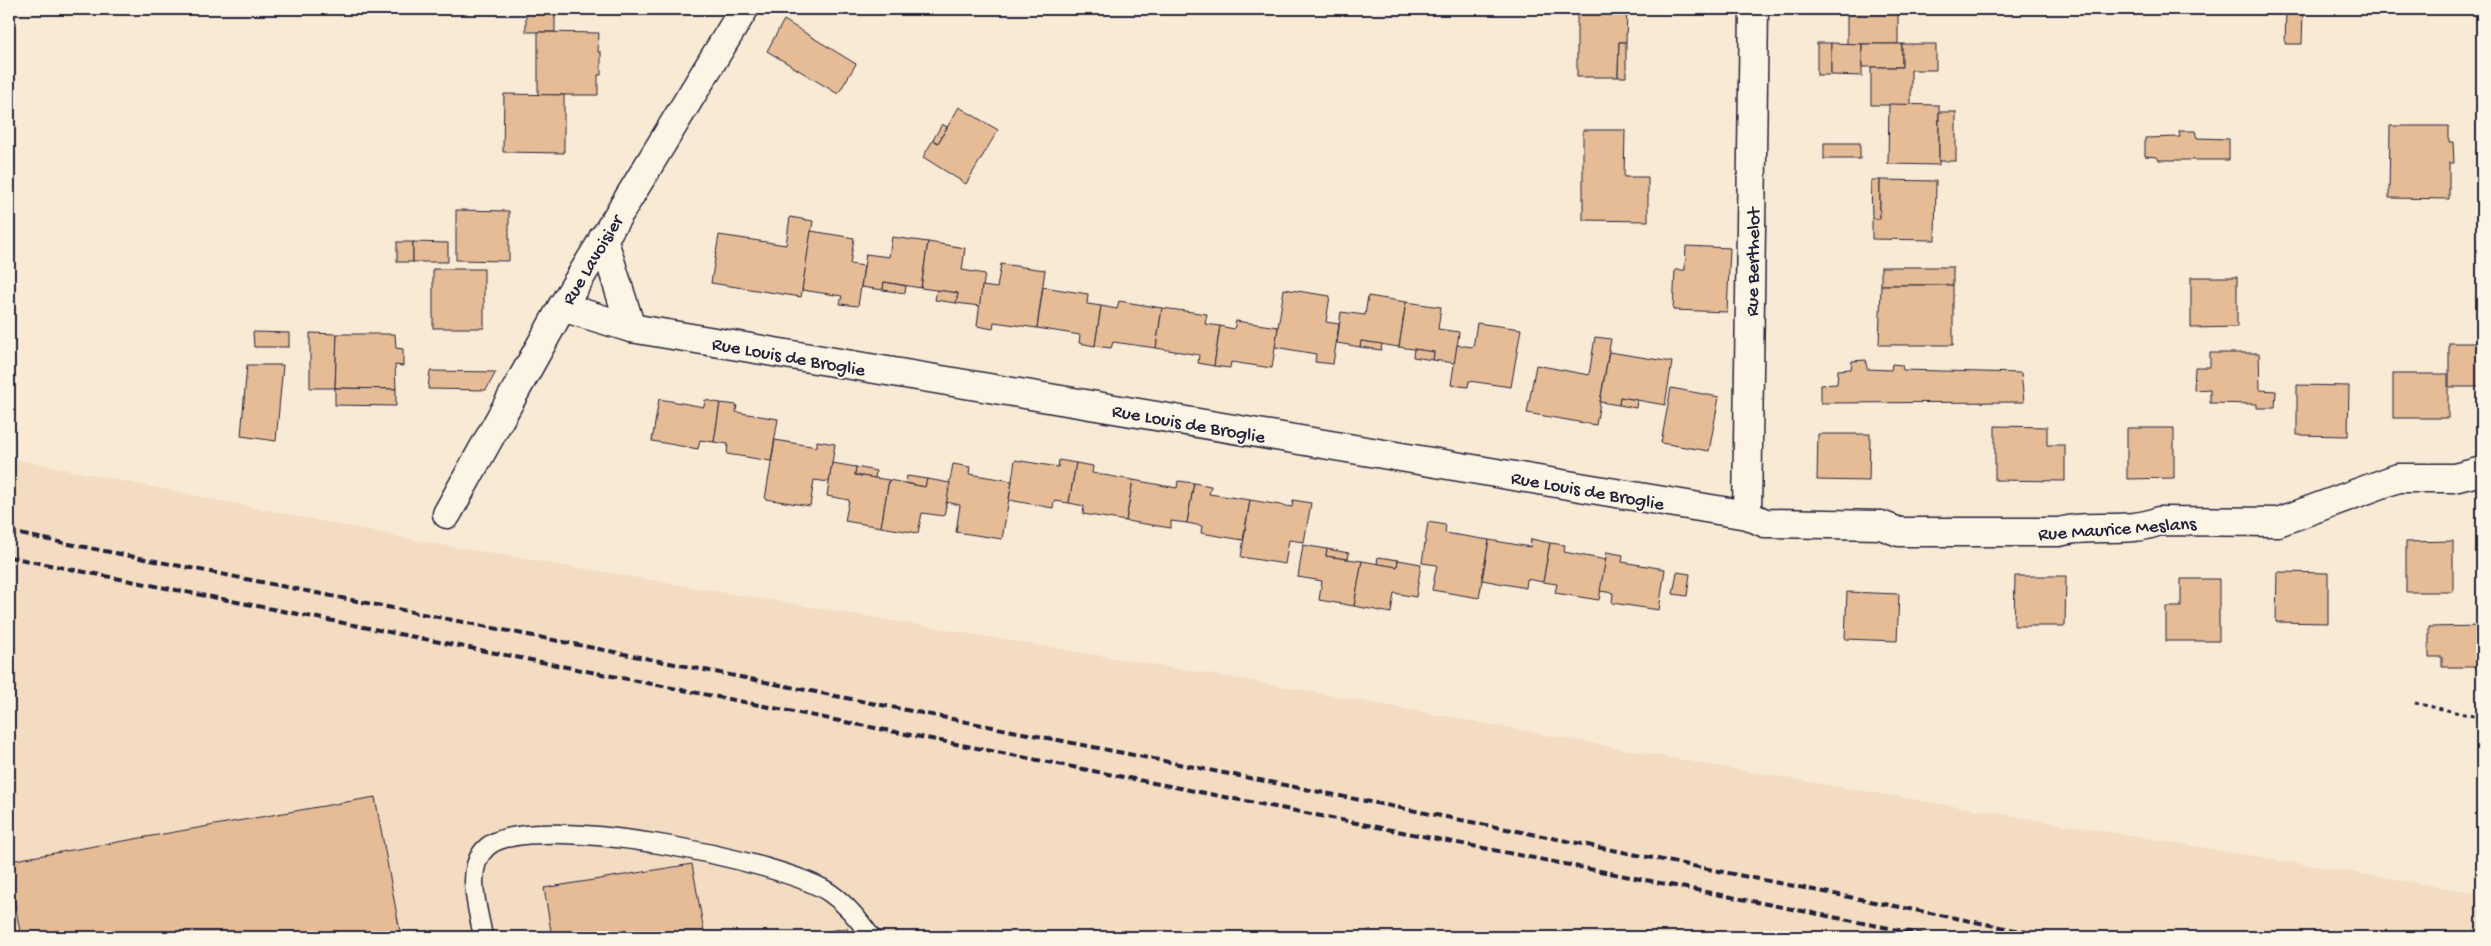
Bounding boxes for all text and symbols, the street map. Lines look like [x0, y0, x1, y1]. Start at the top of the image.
street label: Rue Berthelot [1742, 205, 1767, 317]
street label: Rue Lavoisier [558, 210, 631, 310]
street label: Rue Louis de Broglie [710, 334, 867, 383]
street label: Rue Louis de Broglie [1110, 401, 1267, 450]
street label: Rue Louis de Broglie [1509, 468, 1666, 517]
street label: Rue Maurice Meslans [2038, 513, 2198, 547]

